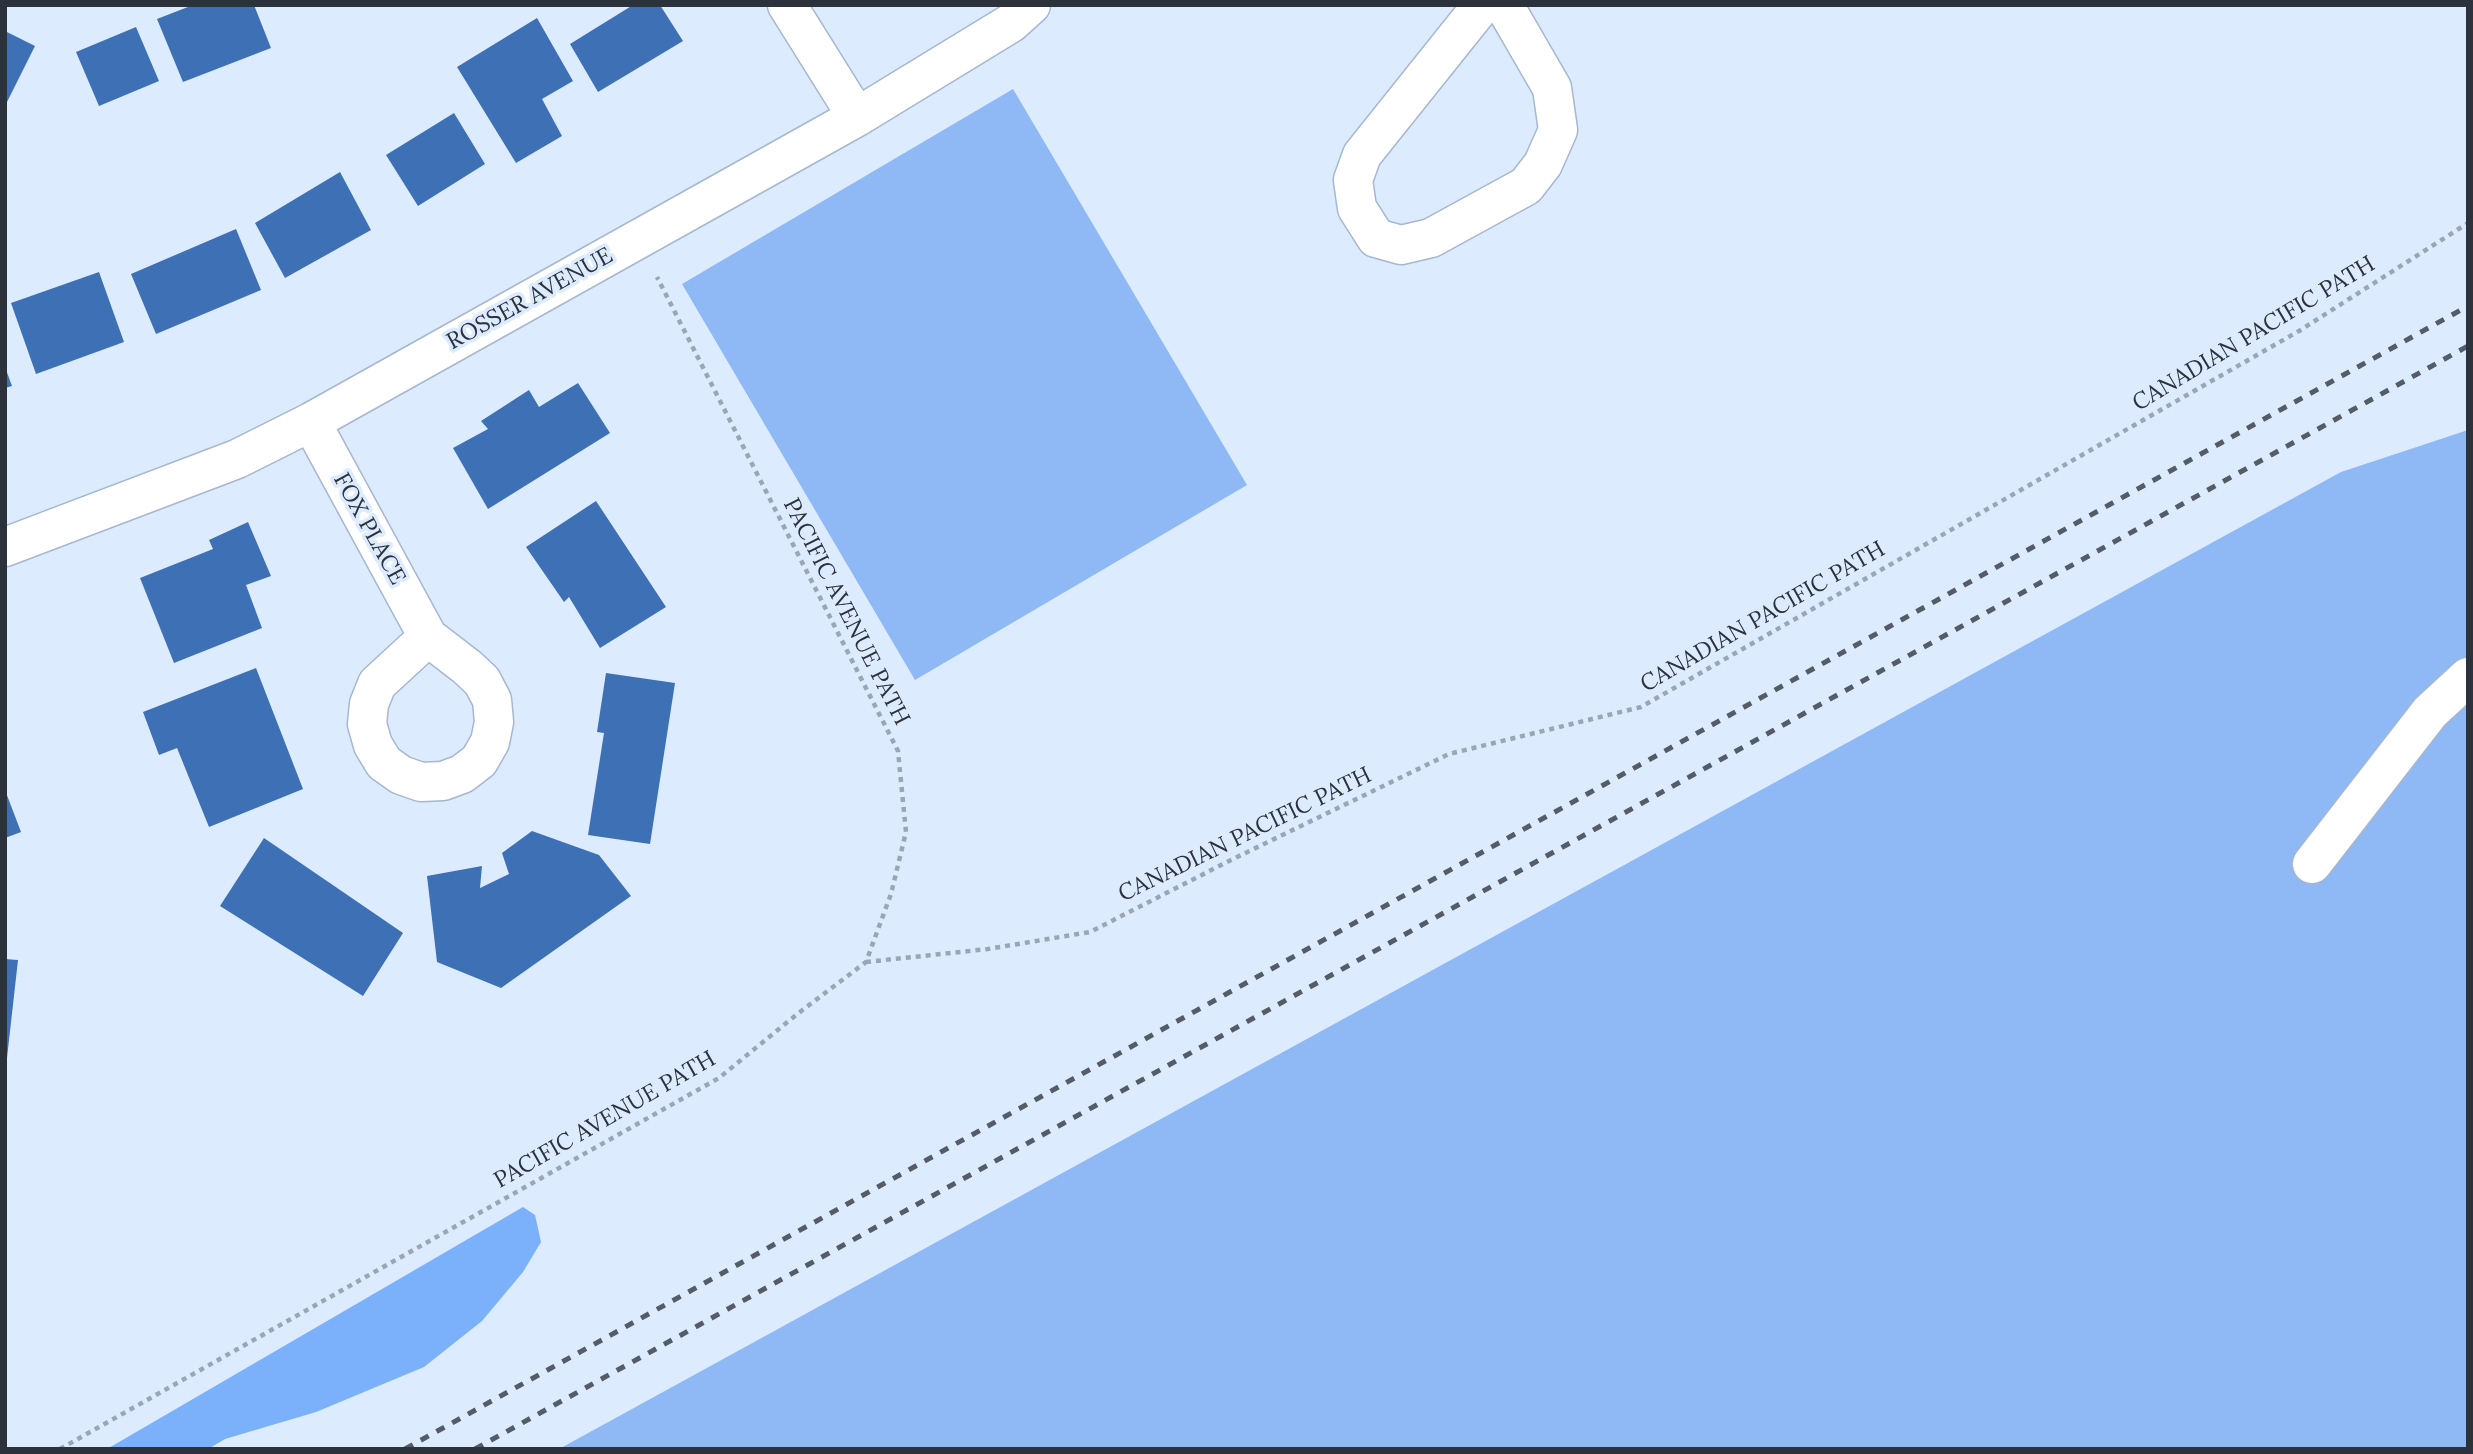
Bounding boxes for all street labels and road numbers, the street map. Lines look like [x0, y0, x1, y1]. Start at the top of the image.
street label: ROSSER AVENUE [442, 242, 618, 356]
street label: CANADIAN PACIFIC PATH [2128, 251, 2380, 417]
street label: FOX PLACE [327, 468, 411, 590]
street label: PACIFIC AVENUE PATH [777, 494, 915, 730]
street label: CANADIAN PACIFIC PATH [1636, 536, 1890, 698]
street label: CANADIAN PACIFIC PATH [1114, 762, 1376, 908]
street label: PACIFIC AVENUE PATH [489, 1045, 721, 1195]

